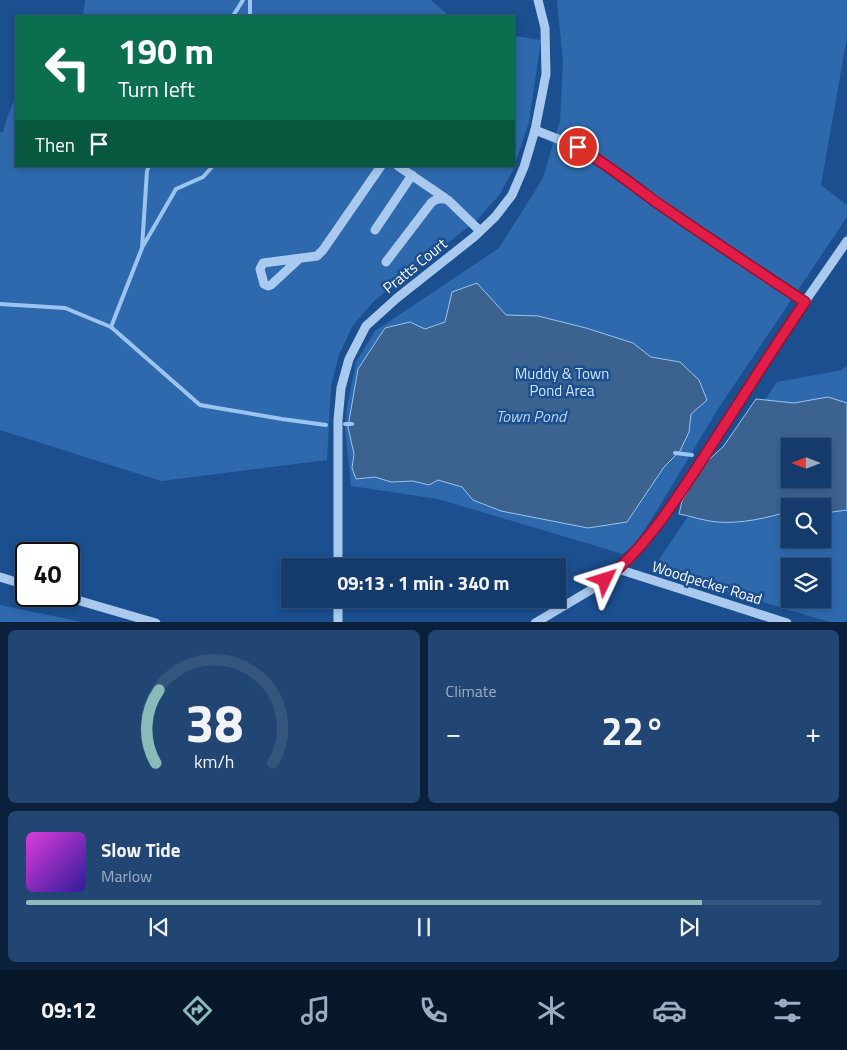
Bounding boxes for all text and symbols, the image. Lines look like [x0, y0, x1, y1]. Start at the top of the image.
text: 190 m [118, 24, 214, 78]
icon: left [35, 35, 100, 100]
text: Turn left [118, 72, 195, 106]
pin [557, 126, 599, 168]
text: Then [35, 130, 75, 159]
icon: arrive [85, 130, 113, 158]
icon: arrive [564, 133, 592, 161]
street label: Pratts Court [378, 232, 452, 299]
park label: Muddy & Town Pond Area [515, 362, 609, 402]
water label: Town Pond [496, 404, 568, 428]
north arrow [781, 438, 831, 488]
map controls [781, 438, 831, 608]
button: search [781, 498, 831, 548]
speed limit sign: 40 [15, 542, 80, 607]
position arrow [578, 553, 630, 605]
street label: Woodpecker Road [649, 555, 765, 610]
button: layers [781, 558, 831, 608]
text: 09:13 · 1 min · 340 m [337, 568, 510, 597]
text: Climate [446, 679, 497, 703]
text: 38 [185, 683, 243, 762]
text: 22° [601, 702, 665, 760]
text: − [446, 711, 461, 754]
text: + [805, 711, 821, 754]
text: km/h [194, 748, 234, 775]
text: Slow Tide [101, 835, 180, 864]
text: Marlow [101, 864, 152, 888]
icon: previous [145, 913, 173, 941]
icon: pause [410, 913, 438, 941]
icon: next [675, 913, 703, 941]
text: 09:12 [42, 993, 96, 1027]
icon: directions [180, 993, 215, 1028]
icon: music [298, 993, 333, 1028]
icon: phone [416, 993, 451, 1028]
icon: climate [534, 993, 569, 1028]
icon: car [652, 993, 687, 1028]
icon: filters [770, 993, 805, 1028]

